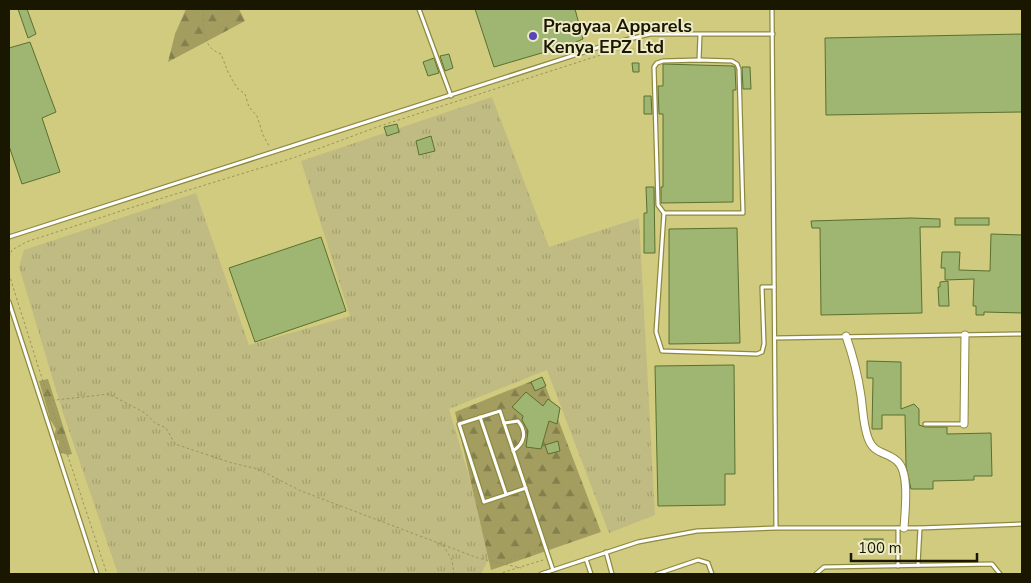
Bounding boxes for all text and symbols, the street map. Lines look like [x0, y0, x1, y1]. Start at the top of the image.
place label: Pragyaa Apparels Kenya EPZ Ltd [543, 14, 692, 59]
marker: Pragyaa Apparels Kenya EPZ Ltd [527, 30, 539, 42]
scale bar [851, 530, 977, 562]
text: 100 m [858, 538, 902, 558]

